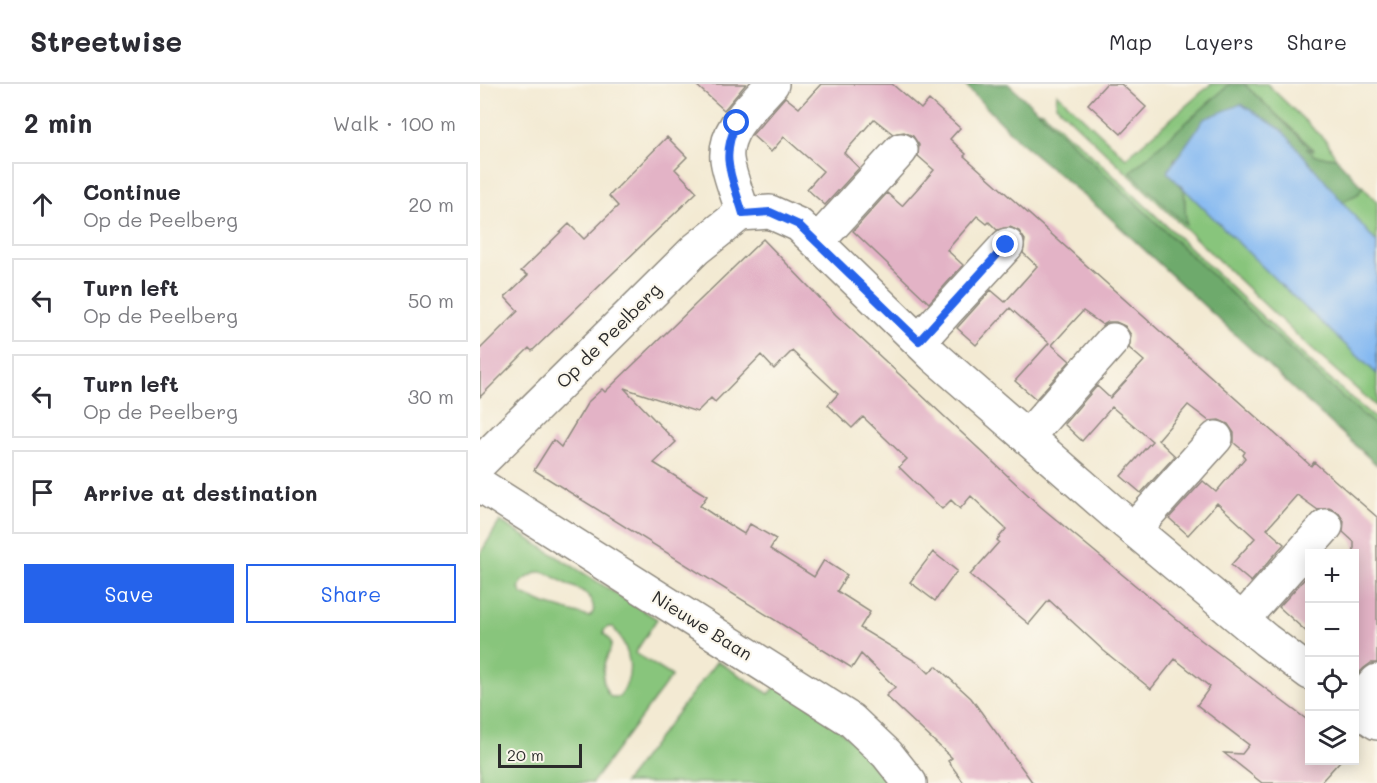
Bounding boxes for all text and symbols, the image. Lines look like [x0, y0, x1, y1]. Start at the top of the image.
text: Streetwise [30, 23, 182, 59]
text: Map [1109, 28, 1152, 55]
text: Layers [1185, 28, 1254, 55]
text: Share [1287, 28, 1347, 55]
text: 2 min [24, 106, 92, 140]
route start [723, 109, 749, 135]
text: Walk · 100 m [333, 110, 456, 136]
text: Continue [83, 177, 181, 206]
icon: ahead [26, 188, 59, 221]
text: 20 m [408, 191, 454, 217]
text: Op de Peelberg [83, 206, 238, 232]
route end [992, 231, 1018, 257]
text: Turn left [83, 273, 179, 302]
street label: Op de Peelberg [551, 278, 666, 393]
icon: left [26, 284, 59, 317]
text: 50 m [408, 287, 454, 313]
text: Op de Peelberg [83, 302, 238, 328]
text: Turn left [83, 369, 179, 398]
icon: left [26, 380, 59, 413]
text: 30 m [408, 383, 454, 409]
text: Op de Peelberg [83, 398, 238, 424]
icon: arrive [26, 476, 59, 509]
text: Arrive at destination [83, 478, 318, 507]
map controls [1305, 549, 1359, 765]
button: + [1305, 549, 1359, 603]
button: Save [24, 564, 234, 623]
button: Share [246, 564, 456, 623]
street label: Nieuwe Baan [648, 585, 757, 666]
button: − [1305, 603, 1359, 657]
button: locate [1305, 657, 1359, 711]
button: layers [1305, 711, 1359, 765]
scale bar [498, 741, 582, 768]
text: 20 m [507, 744, 544, 765]

